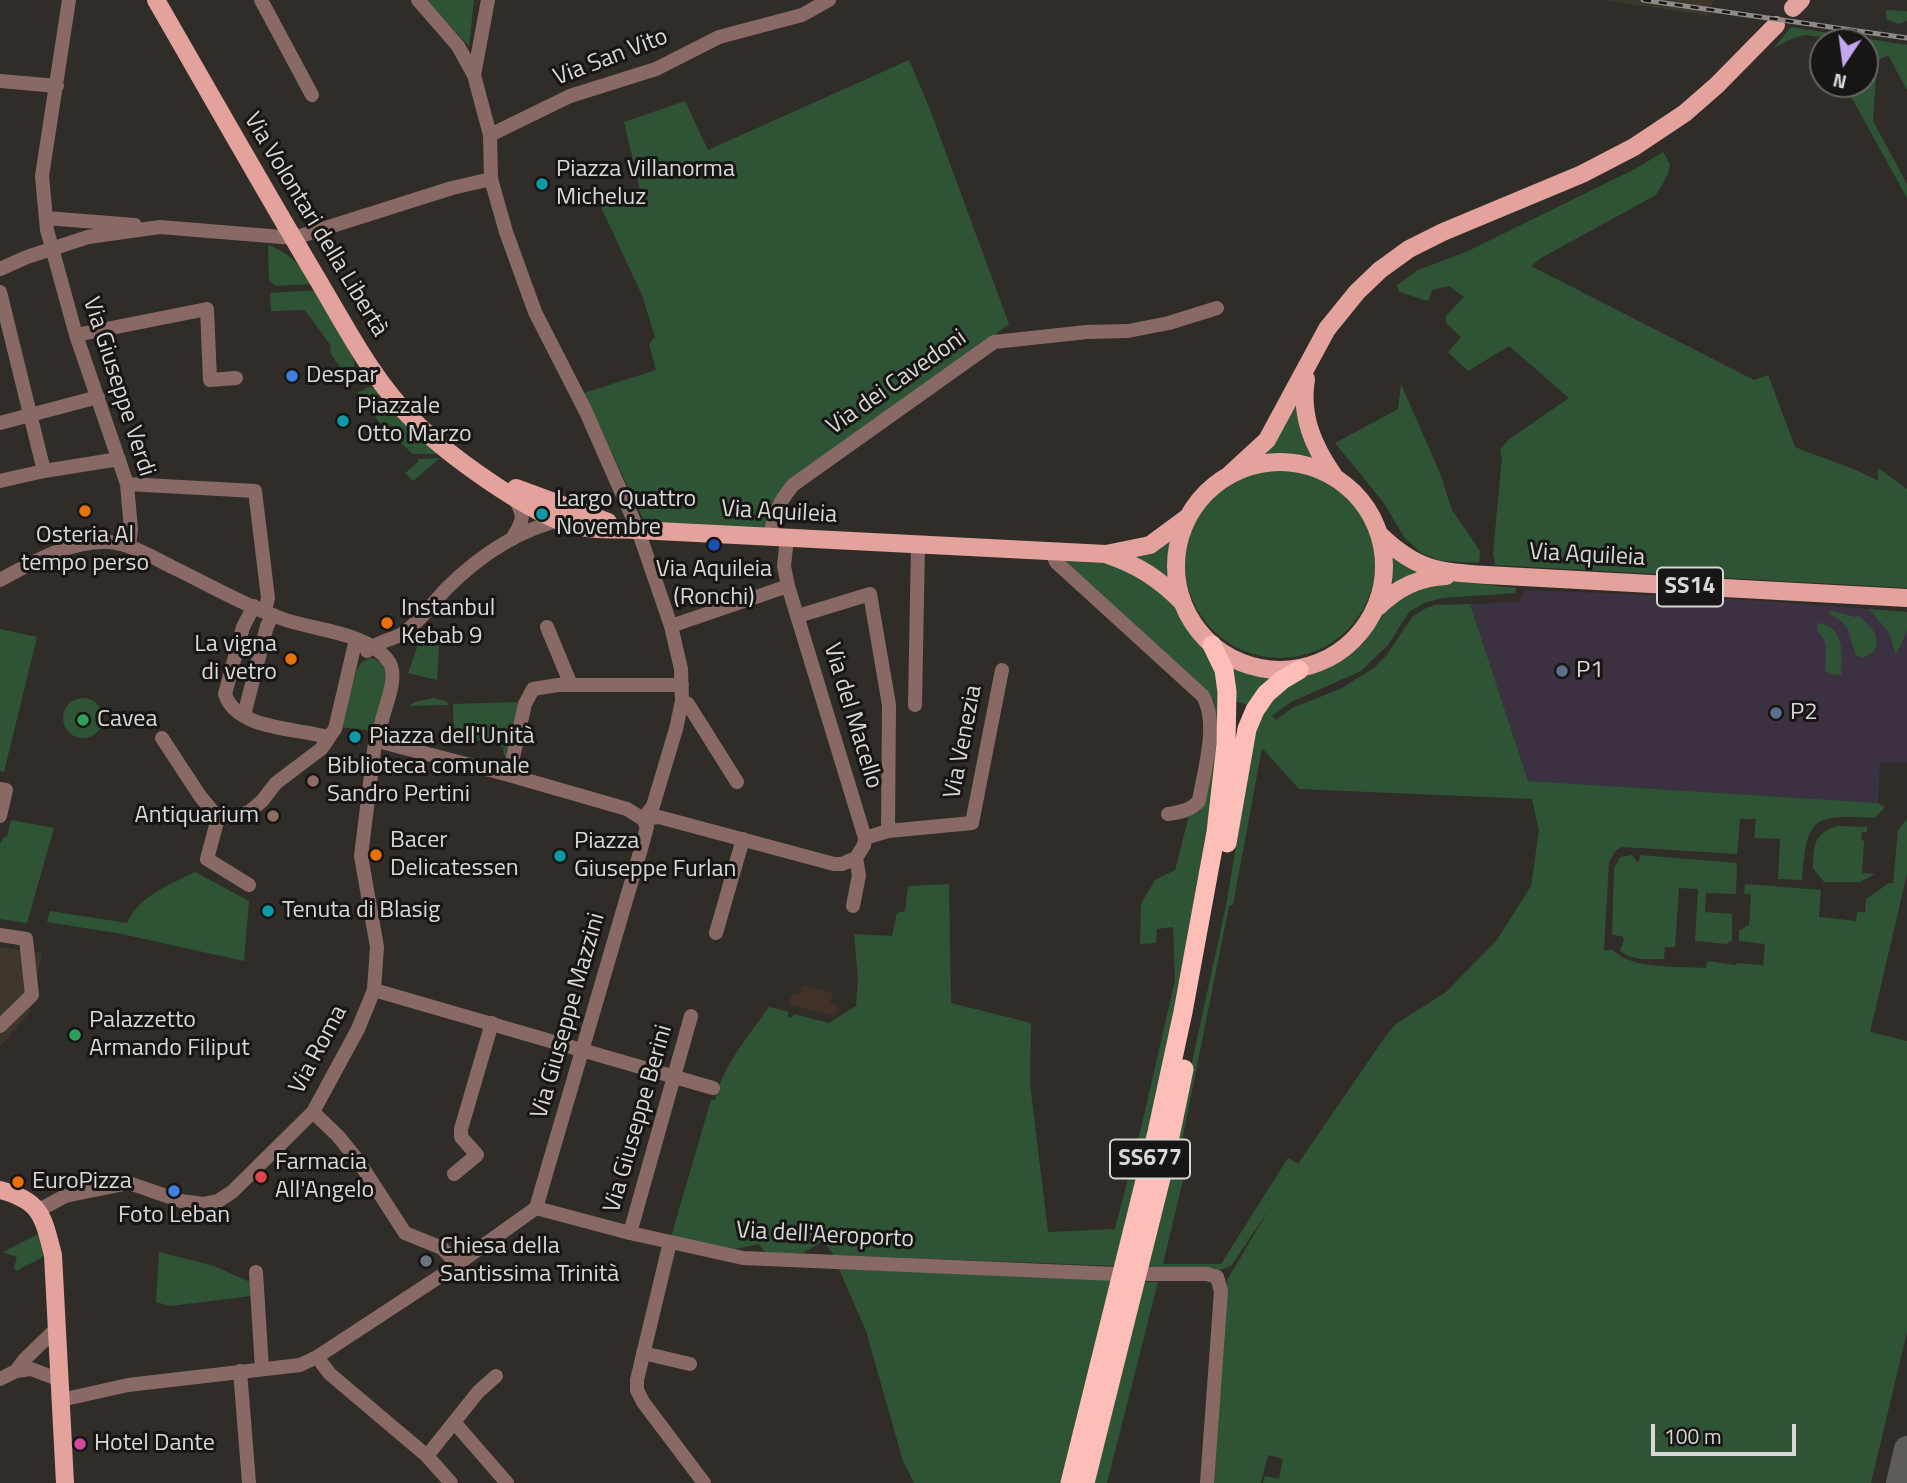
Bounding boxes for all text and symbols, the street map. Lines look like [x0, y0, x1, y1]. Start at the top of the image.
street label: Via San Vito [550, 23, 672, 93]
north arrow [1809, 28, 1879, 98]
text: N [1830, 66, 1849, 98]
street label: Via Volontari della Libertà [237, 108, 393, 342]
place label: Piazza Villanorma Micheluz [556, 156, 735, 212]
marker: Piazza Villanorma Micheluz [534, 176, 550, 192]
street label: Via Giuseppe Verdi [75, 294, 161, 480]
street label: Via dei Cavedoni [822, 324, 972, 442]
place label: Despar [306, 362, 378, 390]
marker: Despar [284, 368, 300, 384]
place label: Piazzale Otto Marzo [357, 393, 472, 449]
marker: Piazzale Otto Marzo [335, 413, 351, 429]
place label: Largo Quattro Novembre [556, 486, 696, 542]
street label: Via Aquileia [720, 496, 838, 530]
marker: Osteria Al tempo perso [77, 503, 93, 519]
marker: Largo Quattro Novembre [534, 506, 550, 522]
place label: Osteria Al tempo perso [21, 522, 149, 578]
marker: Via Aquileia (Ronchi) [706, 537, 722, 553]
street label: Via Aquileia [1528, 539, 1646, 573]
place label: Via Aquileia (Ronchi) [656, 556, 772, 612]
road number: SS14 [1657, 568, 1723, 607]
place label: Instanbul Kebab 9 [401, 595, 495, 651]
marker: Instanbul Kebab 9 [379, 615, 395, 631]
place label: La vigna di vetro [194, 631, 277, 687]
street label: Via del Macello [816, 640, 888, 792]
marker: La vigna di vetro [283, 651, 299, 667]
place label: P1 [1576, 657, 1604, 685]
marker: P1 [1554, 663, 1570, 679]
street label: Via Venezia [939, 683, 989, 801]
place label: P2 [1790, 699, 1818, 727]
marker: P2 [1768, 705, 1784, 721]
place label: Cavea [97, 706, 157, 734]
marker: Cavea [75, 712, 91, 728]
place label: Piazza dell'Unità [369, 723, 535, 751]
marker: Piazza dell'Unità [347, 729, 363, 745]
place label: Biblioteca comunale Sandro Pertini [327, 753, 530, 809]
marker: Biblioteca comunale Sandro Pertini [305, 773, 321, 789]
place label: Antiquarium [134, 802, 259, 830]
marker: Antiquarium [265, 808, 281, 824]
place label: Bacer Delicatessen [390, 827, 519, 883]
place label: Piazza Giuseppe Furlan [574, 828, 736, 884]
marker: Bacer Delicatessen [368, 847, 384, 863]
marker: Piazza Giuseppe Furlan [552, 848, 568, 864]
place label: Tenuta di Blasig [282, 897, 440, 925]
marker: Tenuta di Blasig [260, 903, 276, 919]
street label: Via Giuseppe Mazzini [526, 910, 612, 1122]
street label: Via Roma [284, 1001, 354, 1099]
place label: Palazzetto Armando Filiput [89, 1007, 250, 1063]
street label: Via Giuseppe Berini [598, 1022, 680, 1216]
marker: Palazzetto Armando Filiput [67, 1027, 83, 1043]
road number: SS677 [1110, 1140, 1190, 1178]
place label: Farmacia All'Angelo [275, 1149, 374, 1205]
place label: EuroPizza [32, 1168, 132, 1196]
marker: Farmacia All'Angelo [253, 1169, 269, 1185]
marker: EuroPizza [10, 1174, 26, 1190]
marker: Foto Leban [166, 1183, 182, 1199]
place label: Foto Leban [118, 1202, 230, 1230]
street label: Via dell'Aeroporto [735, 1217, 915, 1255]
place label: Chiesa della Santissima Trinità [440, 1233, 619, 1289]
marker: Chiesa della Santissima Trinità [418, 1253, 434, 1269]
scale bar [1655, 1410, 1800, 1454]
text: 100 m [1664, 1420, 1721, 1452]
place label: Hotel Dante [94, 1430, 215, 1458]
marker: Hotel Dante [72, 1436, 88, 1452]

